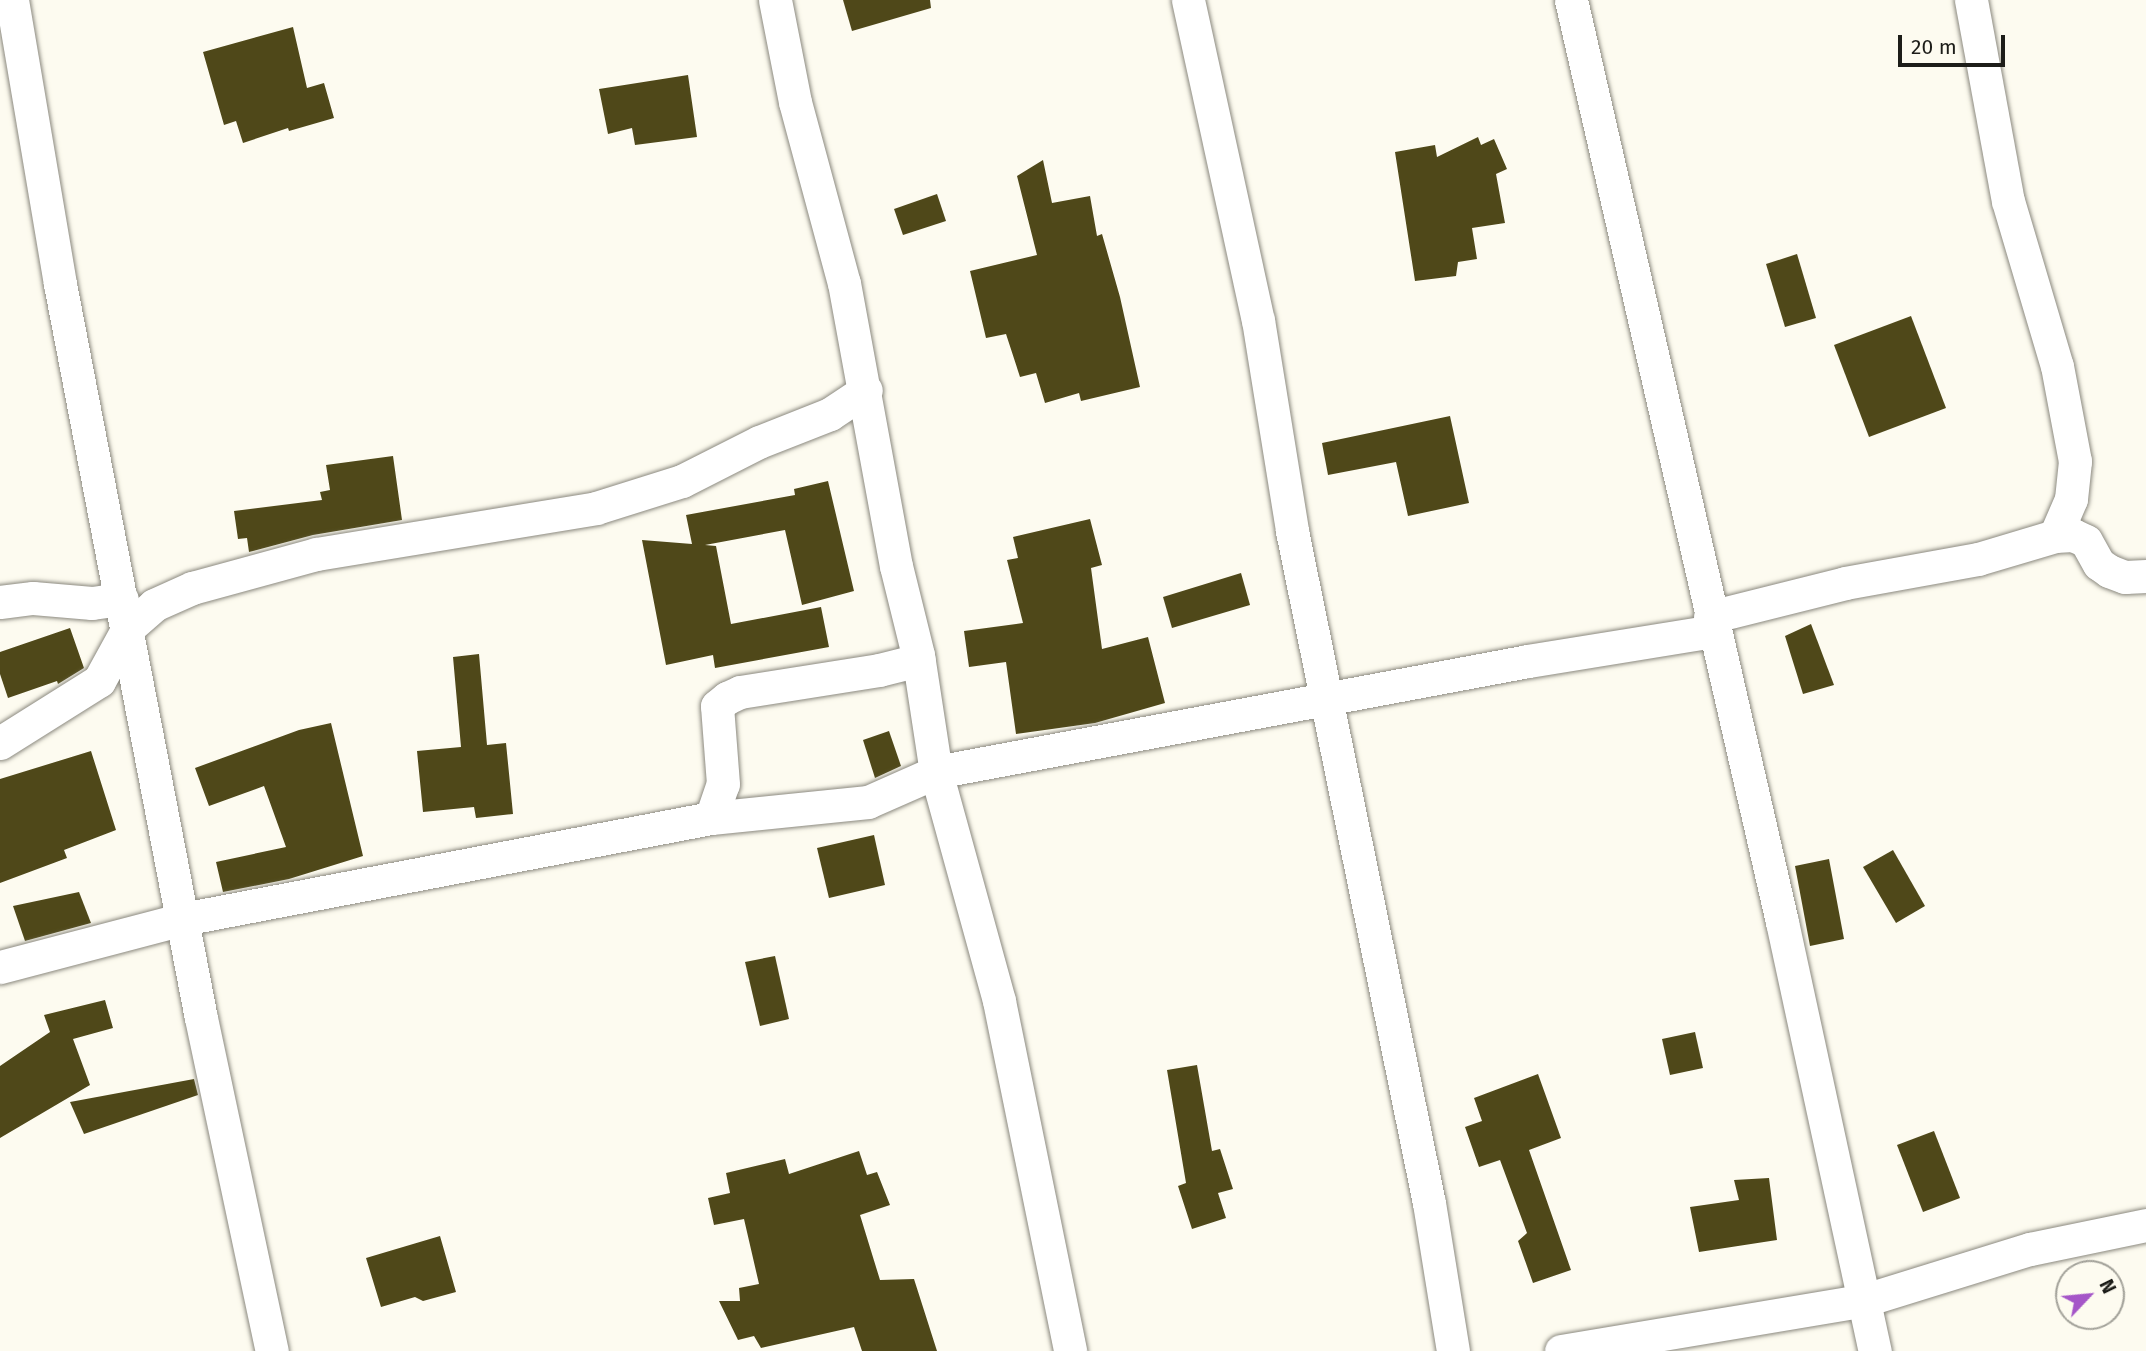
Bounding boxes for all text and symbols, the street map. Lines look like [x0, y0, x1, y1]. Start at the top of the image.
scale bar [1901, 21, 2008, 65]
text: 20 m [1911, 34, 1957, 60]
north arrow [2055, 1260, 2125, 1330]
text: N [2094, 1276, 2121, 1297]

